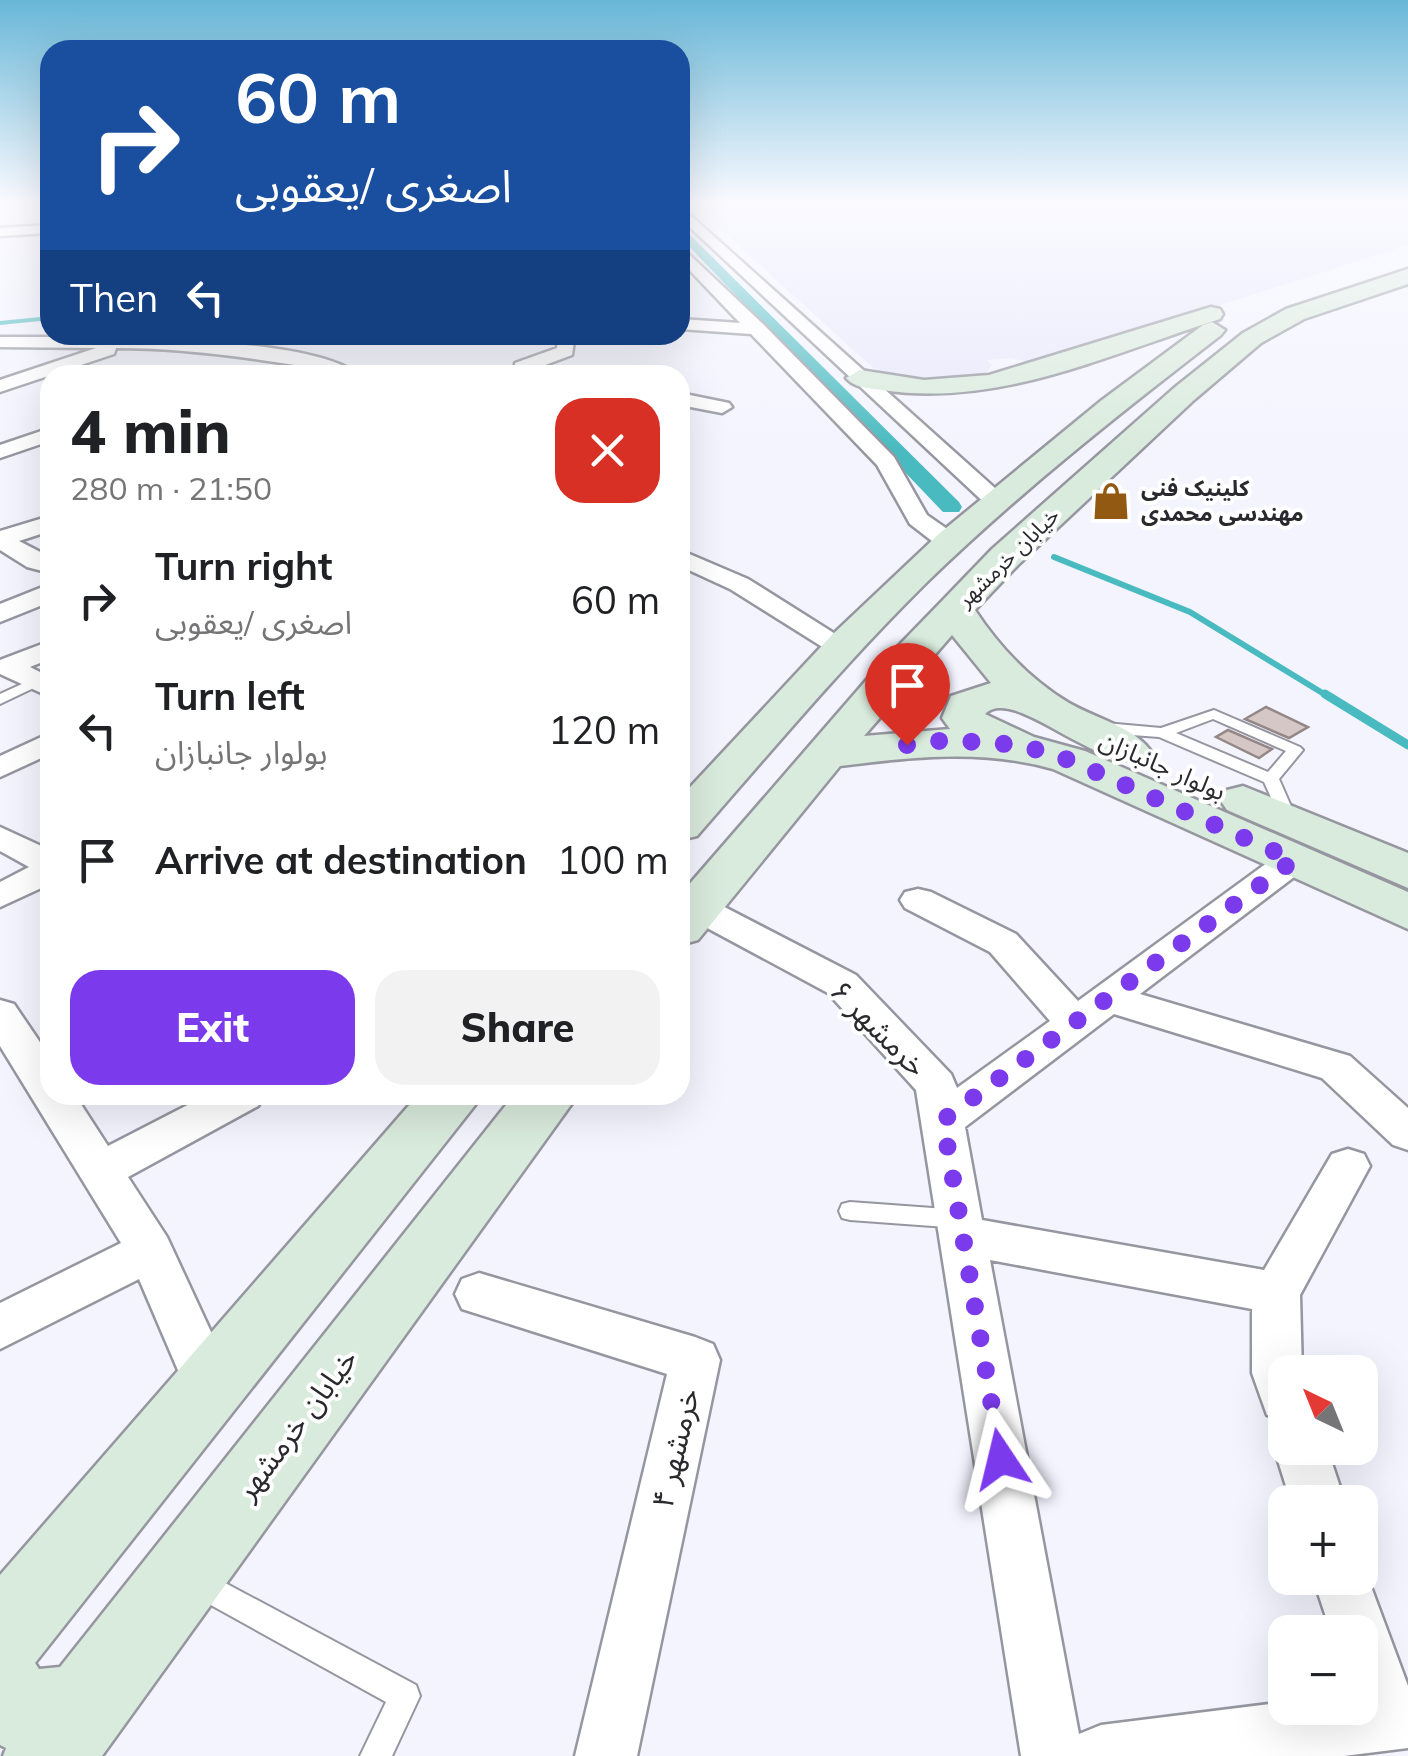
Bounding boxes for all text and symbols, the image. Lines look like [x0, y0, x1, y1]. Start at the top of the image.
text: 60 m [235, 53, 401, 141]
icon: right [70, 80, 200, 210]
text: اصغری /یعقوبی [235, 157, 512, 213]
icon: left [178, 270, 233, 325]
text: Then [70, 274, 158, 322]
text: 4 min [70, 393, 231, 468]
button: close [555, 398, 660, 503]
text: 280 m · 21:50 [70, 468, 272, 508]
place label: کلینیک فنی مهندسی محمدی [1141, 474, 1303, 527]
shop icon: کلینیک فنی مهندسی محمدی [1090, 480, 1132, 522]
street label: خیابان خرمشهر [950, 501, 1065, 613]
text: Turn right [155, 542, 332, 590]
icon: right [70, 573, 125, 628]
text: 60 m [571, 576, 660, 624]
text: اصغری /یعقوبی [155, 602, 352, 642]
pin [865, 643, 950, 746]
icon: arrive [880, 658, 935, 713]
text: Turn left [155, 672, 305, 720]
icon: left [70, 703, 125, 758]
text: 120 m [548, 706, 660, 754]
street label: بولوار جانبازان [1095, 723, 1231, 807]
text: بولوار جانبازان [155, 732, 327, 772]
icon: arrive [70, 833, 125, 888]
text: Arrive at destination [155, 836, 527, 884]
text: 100 m [557, 836, 669, 884]
button: Exit [70, 970, 355, 1085]
button: Share [375, 970, 660, 1085]
street label: خرمشهر ۶ [823, 972, 935, 1084]
street label: خیابان خرمشهر [226, 1341, 365, 1508]
north arrow [1268, 1355, 1378, 1465]
map controls [1268, 1355, 1378, 1725]
street label: خرمشهر ۴ [643, 1384, 707, 1512]
position arrow [949, 1407, 1053, 1511]
button: + [1268, 1485, 1378, 1595]
button: − [1268, 1615, 1378, 1725]

